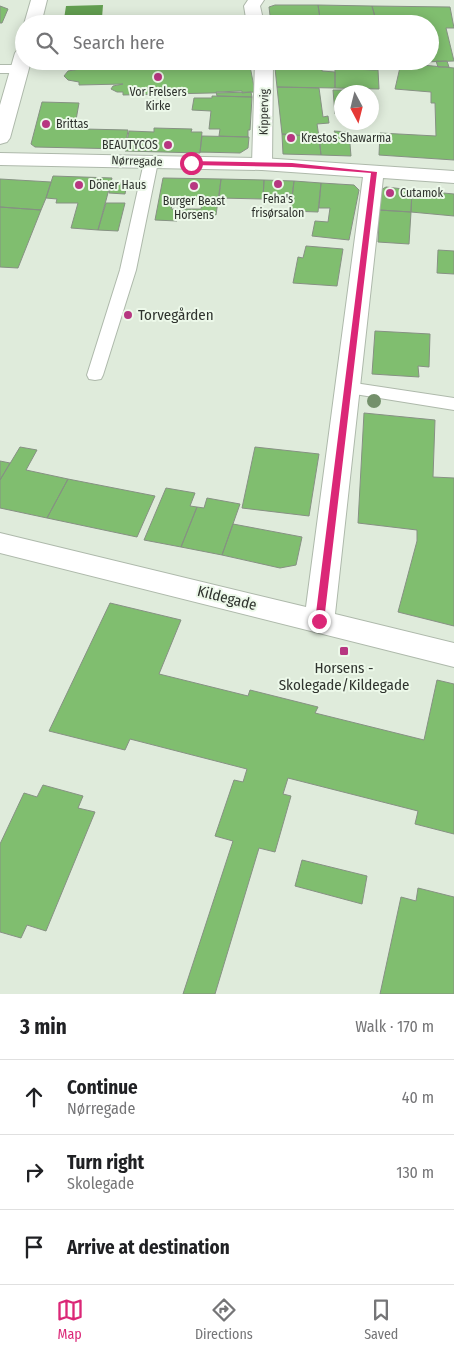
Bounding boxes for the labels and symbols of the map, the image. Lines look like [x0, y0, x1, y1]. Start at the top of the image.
marker: Vor Frelsers Kirke [152, 71, 164, 83]
place label: Vor Frelsers Kirke [129, 85, 187, 113]
north arrow [334, 85, 379, 130]
street label: Kippervig [257, 88, 271, 135]
place label: Brittas [56, 117, 88, 131]
marker: Brittas [40, 118, 52, 130]
place label: Krestos Shawarma [301, 131, 391, 145]
marker: Krestos Shawarma [285, 132, 297, 144]
place label: BEAUTYCOS [102, 138, 158, 152]
marker: BEAUTYCOS [162, 139, 174, 151]
route start [180, 152, 203, 175]
street label: Nørregade [111, 153, 163, 169]
place label: Döner Haus [89, 178, 146, 192]
marker: Feha's frisørsalon [272, 178, 284, 190]
marker: Döner Haus [73, 179, 85, 191]
marker: Burger Beast Horsens [188, 180, 200, 192]
place label: Cutamok [400, 186, 443, 200]
marker: Cutamok [384, 187, 396, 199]
place label: Feha's frisørsalon [252, 192, 304, 220]
place label: Burger Beast Horsens [163, 194, 225, 222]
place label: Torvegården [138, 306, 214, 324]
marker: Torvegården [122, 309, 134, 321]
street label: Kildegade [195, 582, 259, 614]
route end [308, 610, 331, 633]
marker: Horsens - Skolegade/Kildegade [338, 645, 350, 657]
place label: Horsens - Skolegade/Kildegade [279, 659, 409, 694]

